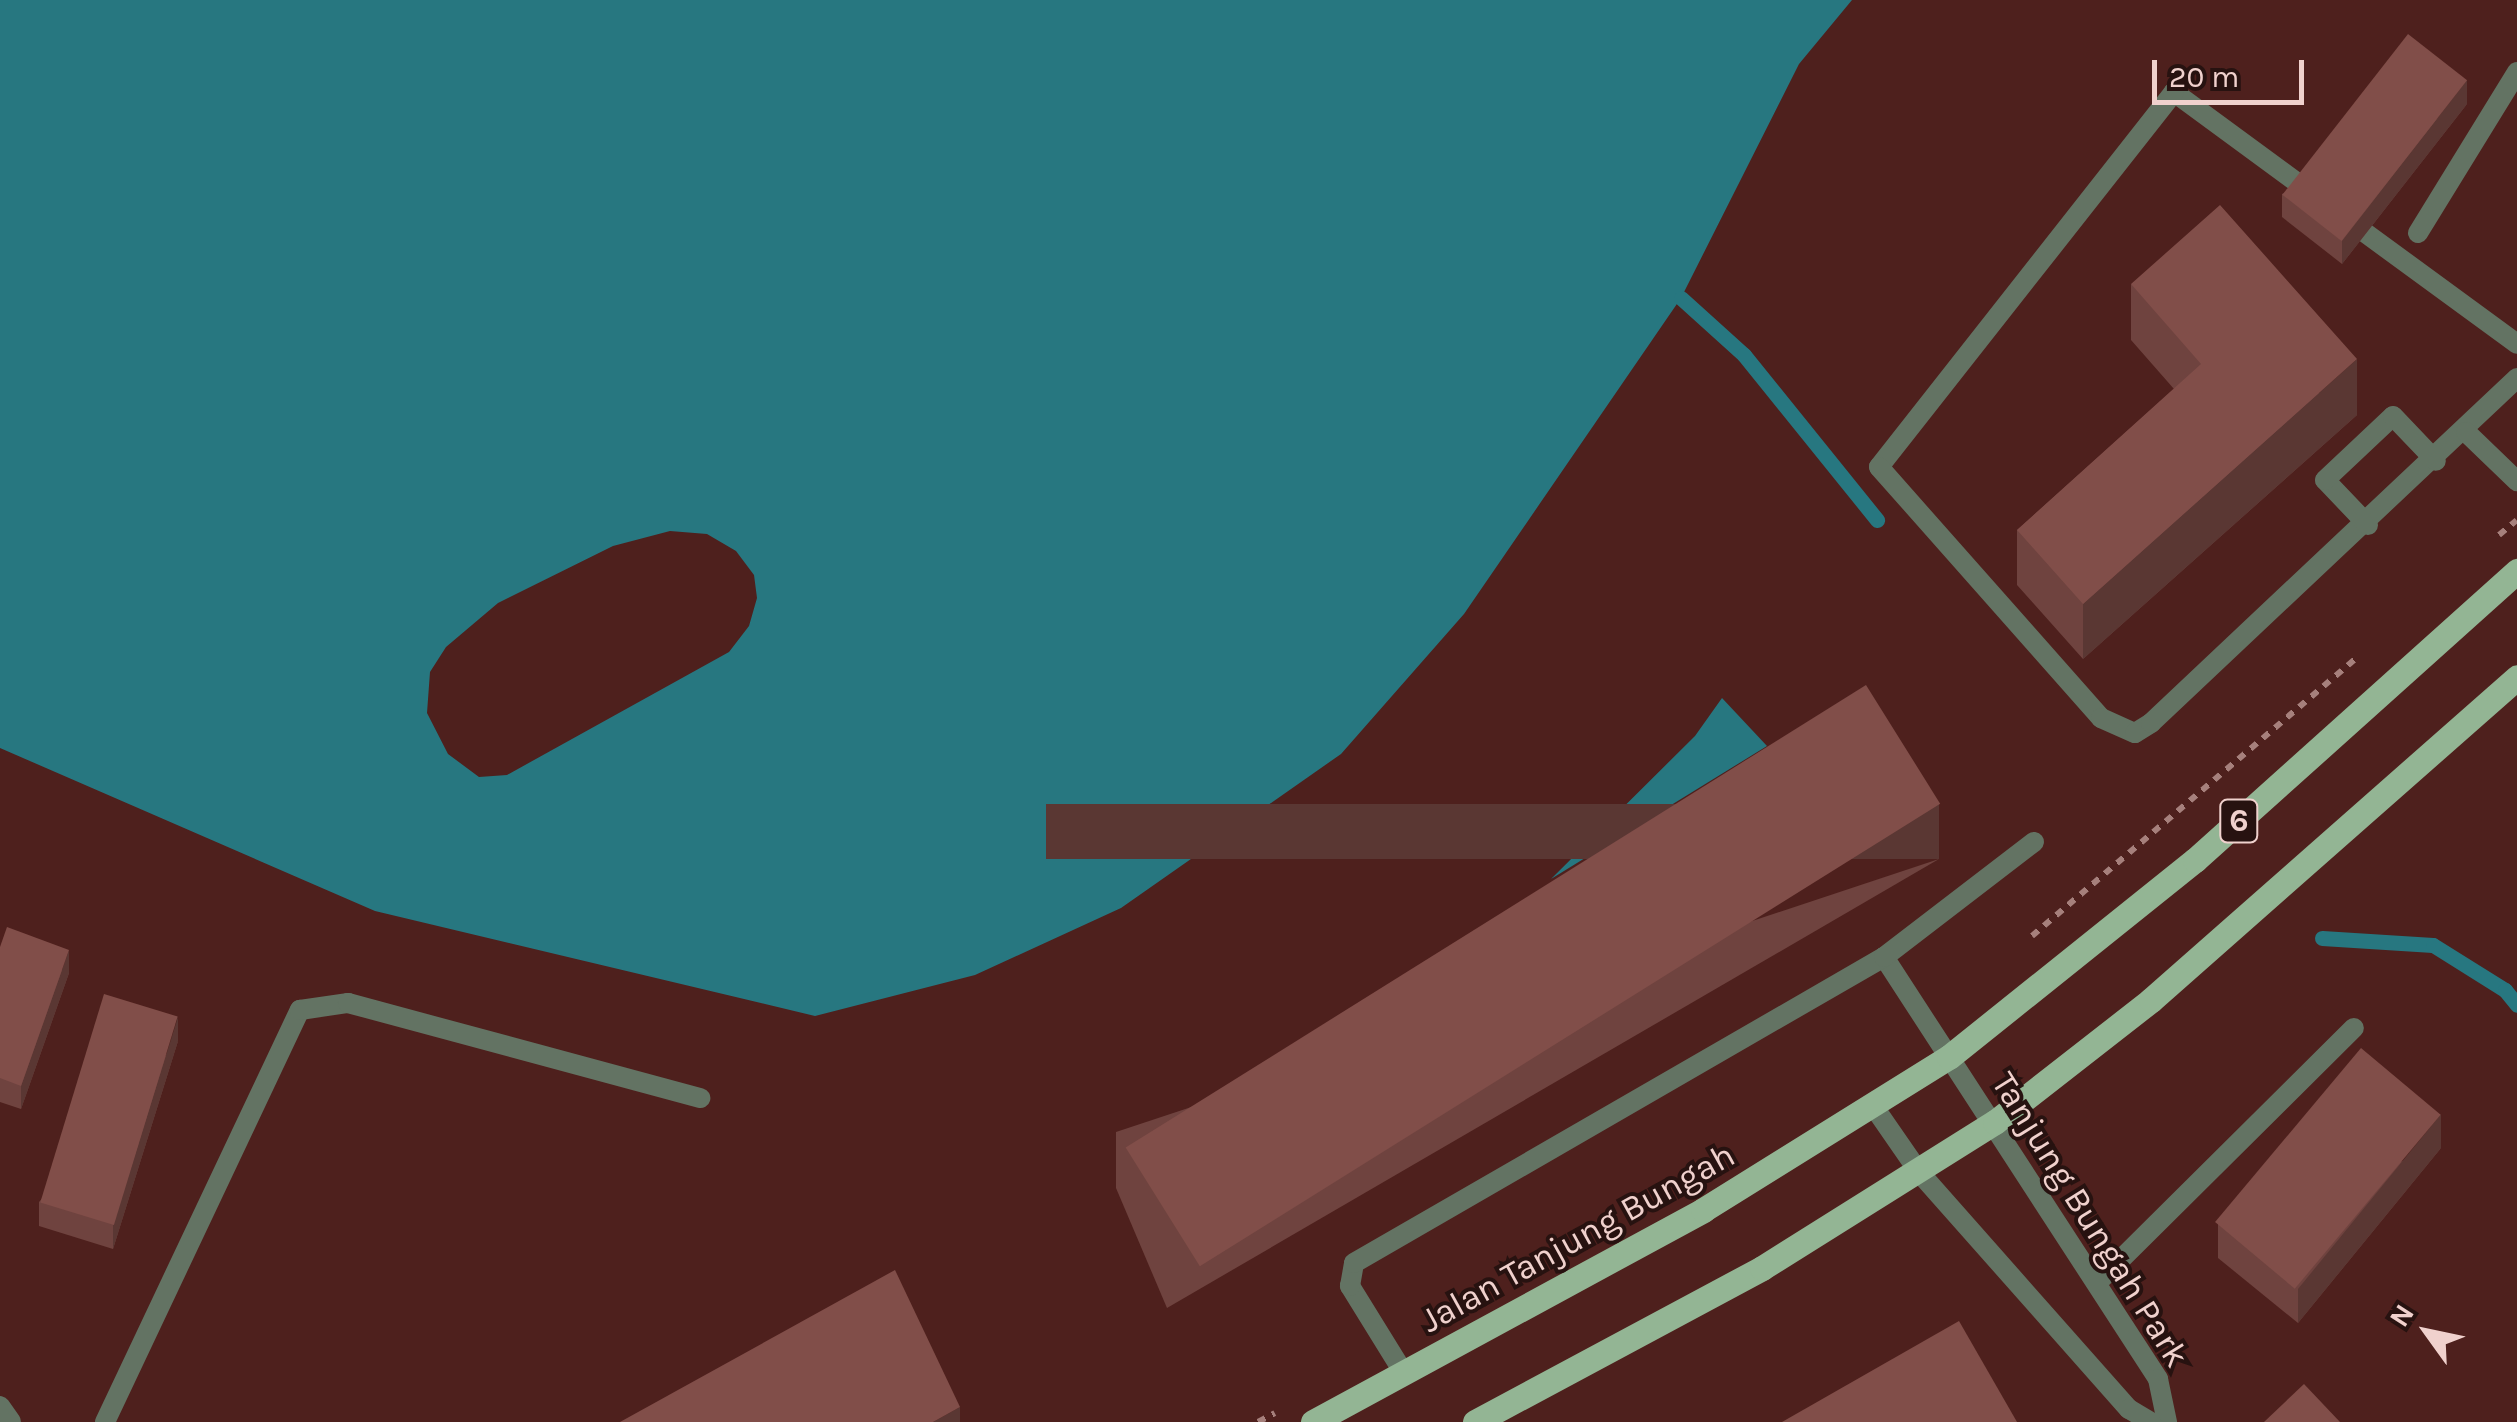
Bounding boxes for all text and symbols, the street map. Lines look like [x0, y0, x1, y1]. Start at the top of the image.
scale bar [2157, 40, 2310, 102]
text: 20 m [2169, 59, 2239, 95]
road number: 6 [2219, 794, 2259, 848]
street label: Tanjung Bungah Park [1982, 1065, 2198, 1375]
street label: Jalan Tanjung Bungah [1414, 1134, 1742, 1342]
north arrow [2377, 1282, 2477, 1382]
text: N [2382, 1298, 2421, 1333]

